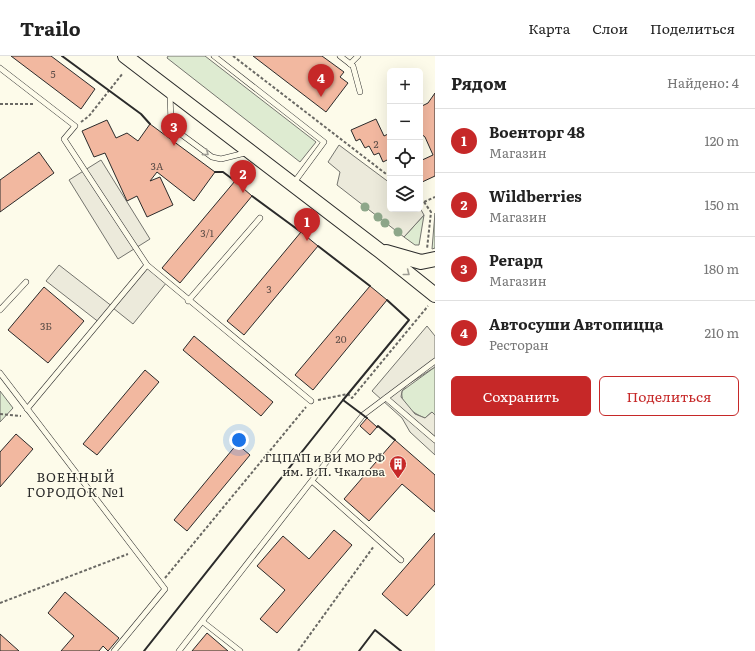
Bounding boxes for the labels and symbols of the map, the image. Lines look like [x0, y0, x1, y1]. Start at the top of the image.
pin: 4 [308, 64, 334, 97]
house number: 5 [50, 66, 56, 81]
pin: 3 [161, 113, 187, 146]
house number: 2 [373, 136, 379, 151]
one-way arrow [202, 148, 209, 156]
house number: 3А [151, 158, 164, 173]
pin: 2 [230, 160, 256, 193]
pin: 1 [294, 208, 320, 241]
house number: 3/1 [200, 225, 214, 240]
one-way arrow [403, 268, 410, 275]
house number: 3 [266, 281, 272, 296]
house number: 3Б [40, 318, 52, 333]
house number: 20 [336, 331, 347, 346]
your location [229, 430, 249, 450]
place label: ГЦПАП и ВИ МО РФ им. В.П. Чкалова [264, 448, 386, 480]
building icon: ГЦПАП и ВИ МО РФ им. В.П. Чкалова [388, 454, 408, 479]
district label: ВОЕННЫЙ ГОРОДОК №1 [27, 467, 125, 501]

